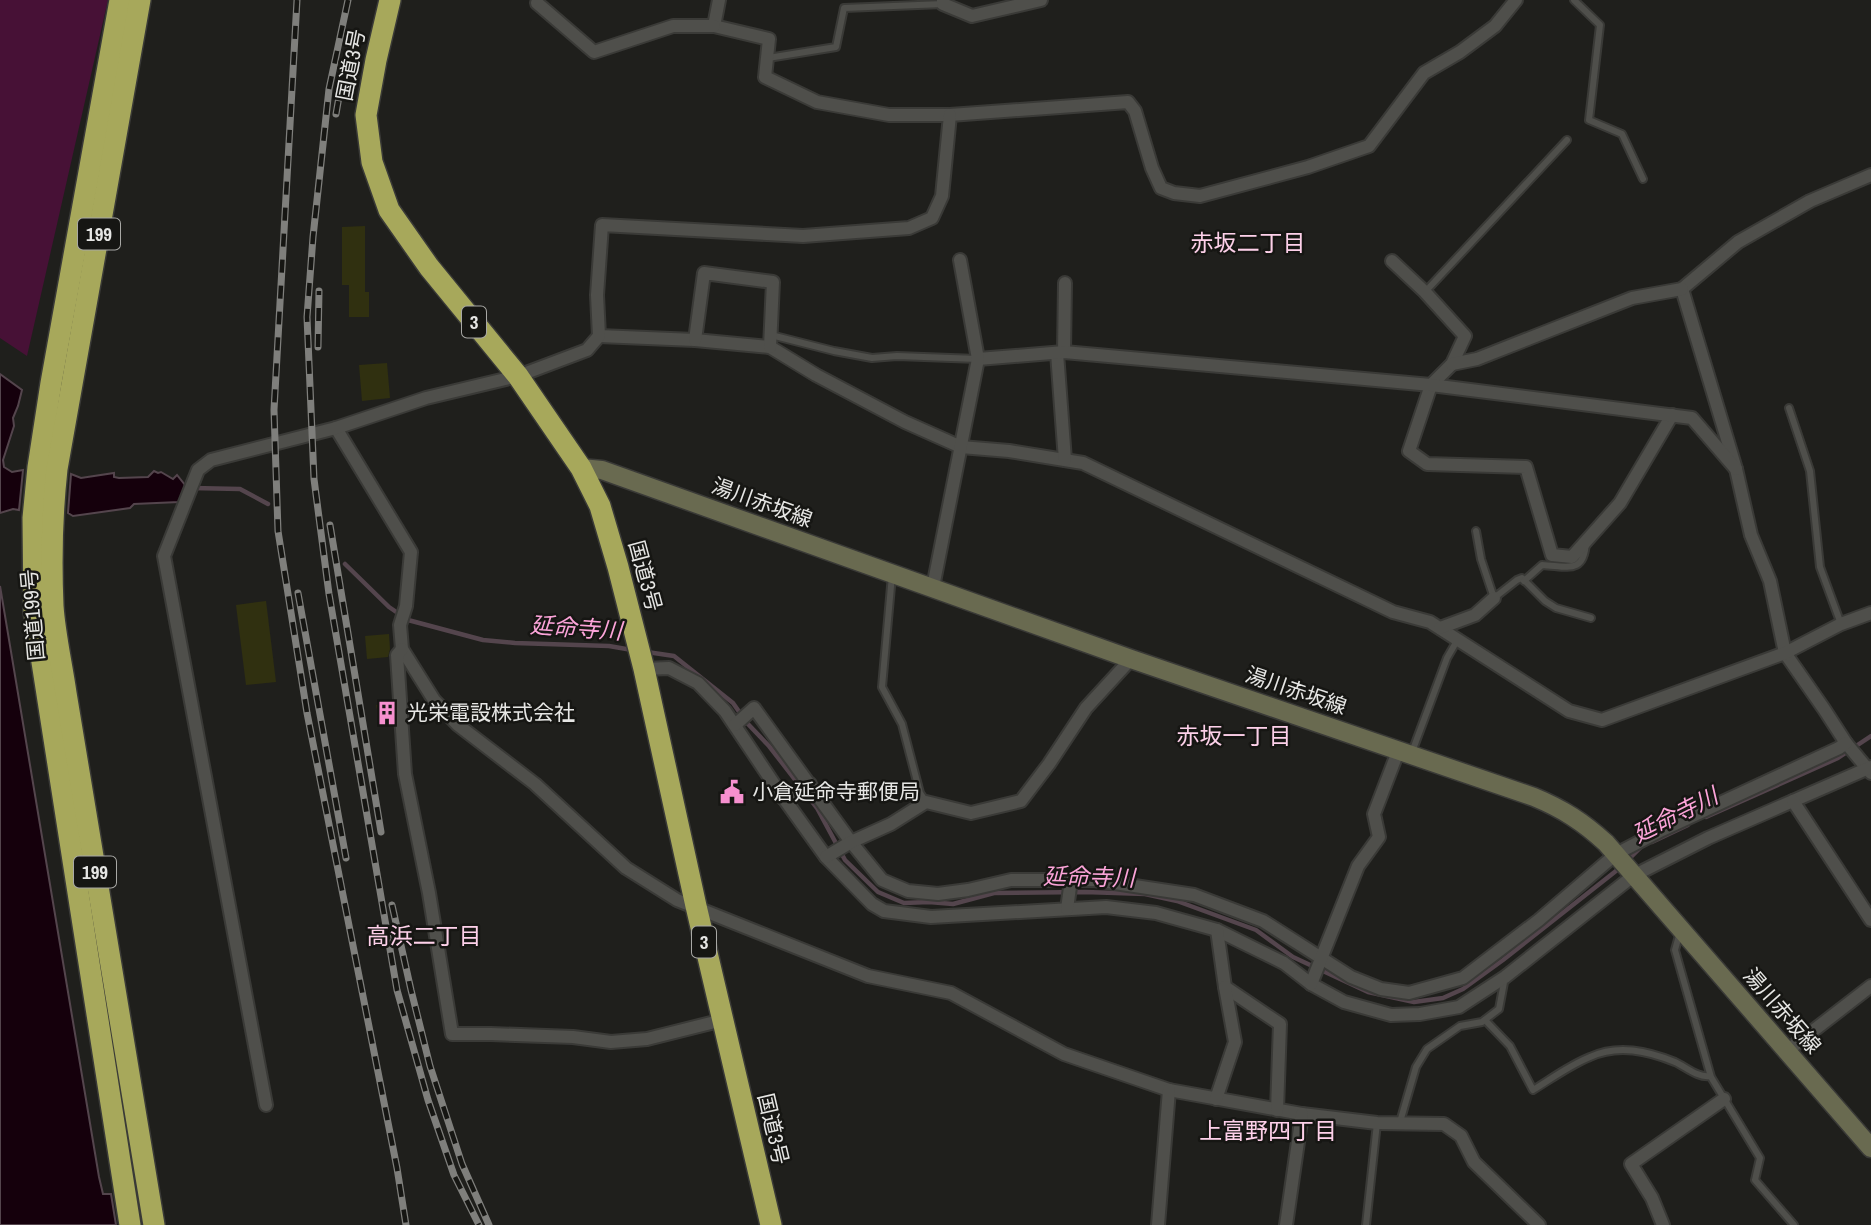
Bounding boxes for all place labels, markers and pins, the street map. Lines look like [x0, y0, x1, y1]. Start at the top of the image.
place label: 光栄電設株式会社 [407, 698, 575, 727]
building icon: 光栄電設株式会社 [373, 699, 401, 727]
place label: 小倉延命寺郵便局 [752, 777, 920, 806]
public building icon: 小倉延命寺郵便局 [718, 778, 746, 806]

